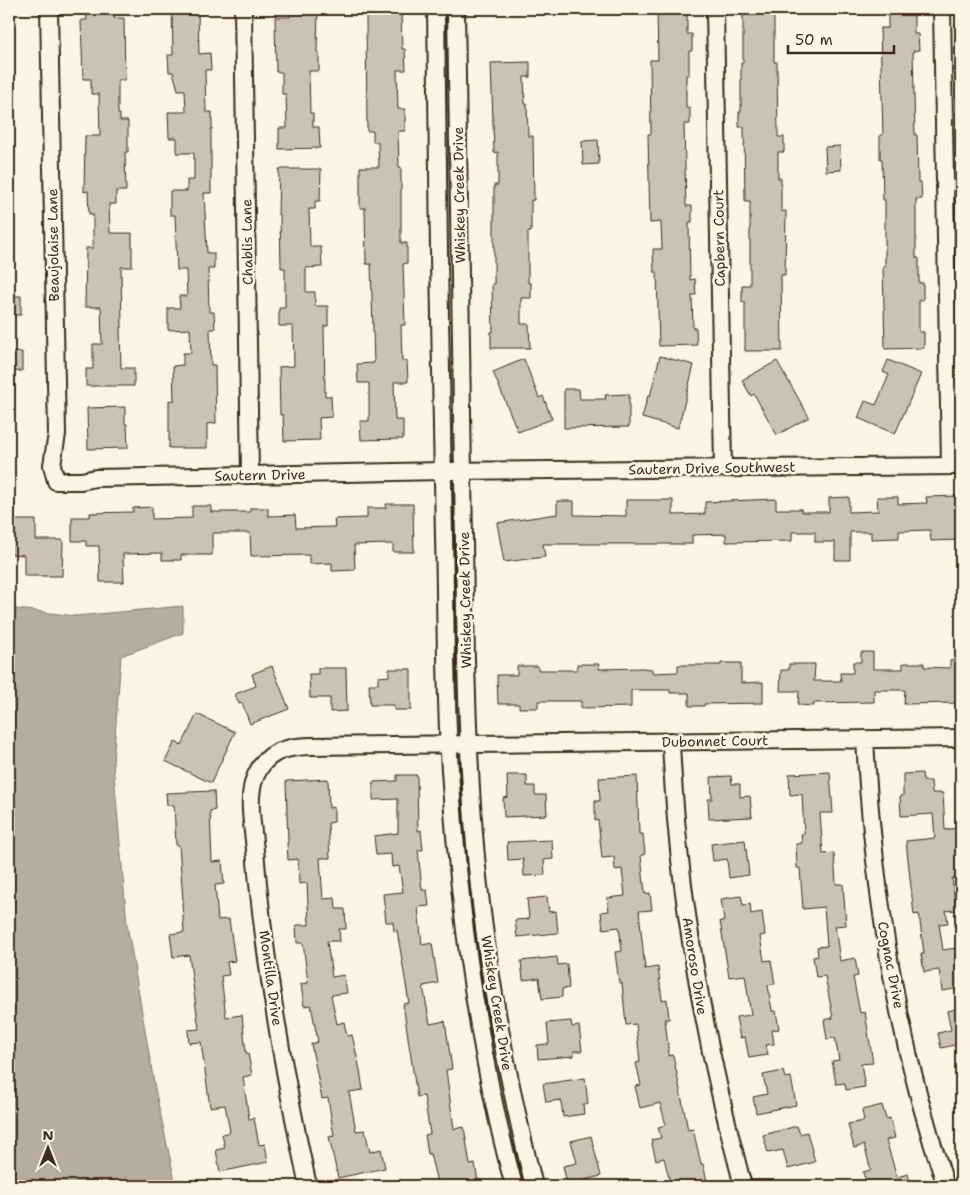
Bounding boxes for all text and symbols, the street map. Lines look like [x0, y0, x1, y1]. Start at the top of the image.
scale bar [788, 22, 894, 54]
text: 50 m [795, 30, 833, 50]
street label: Whiskey Creek Drive [449, 126, 469, 264]
street label: Beaujolaise Lane [43, 188, 63, 302]
street label: Capbern Court [709, 189, 729, 287]
street label: Chablis Lane [237, 199, 257, 285]
street label: Sautern Drive Southwest [628, 458, 796, 478]
street label: Sautern Drive [214, 465, 306, 485]
street label: Whiskey Creek Drive [455, 531, 475, 669]
street label: Dubonnet Court [661, 731, 769, 751]
street label: Amoroso Drive [678, 916, 712, 1016]
street label: Cognac Drive [874, 920, 908, 1010]
street label: Montilla Drive [255, 929, 287, 1027]
street label: Whiskey Creek Drive [477, 934, 517, 1072]
north arrow [22, 1122, 72, 1172]
text: N [42, 1126, 54, 1144]

